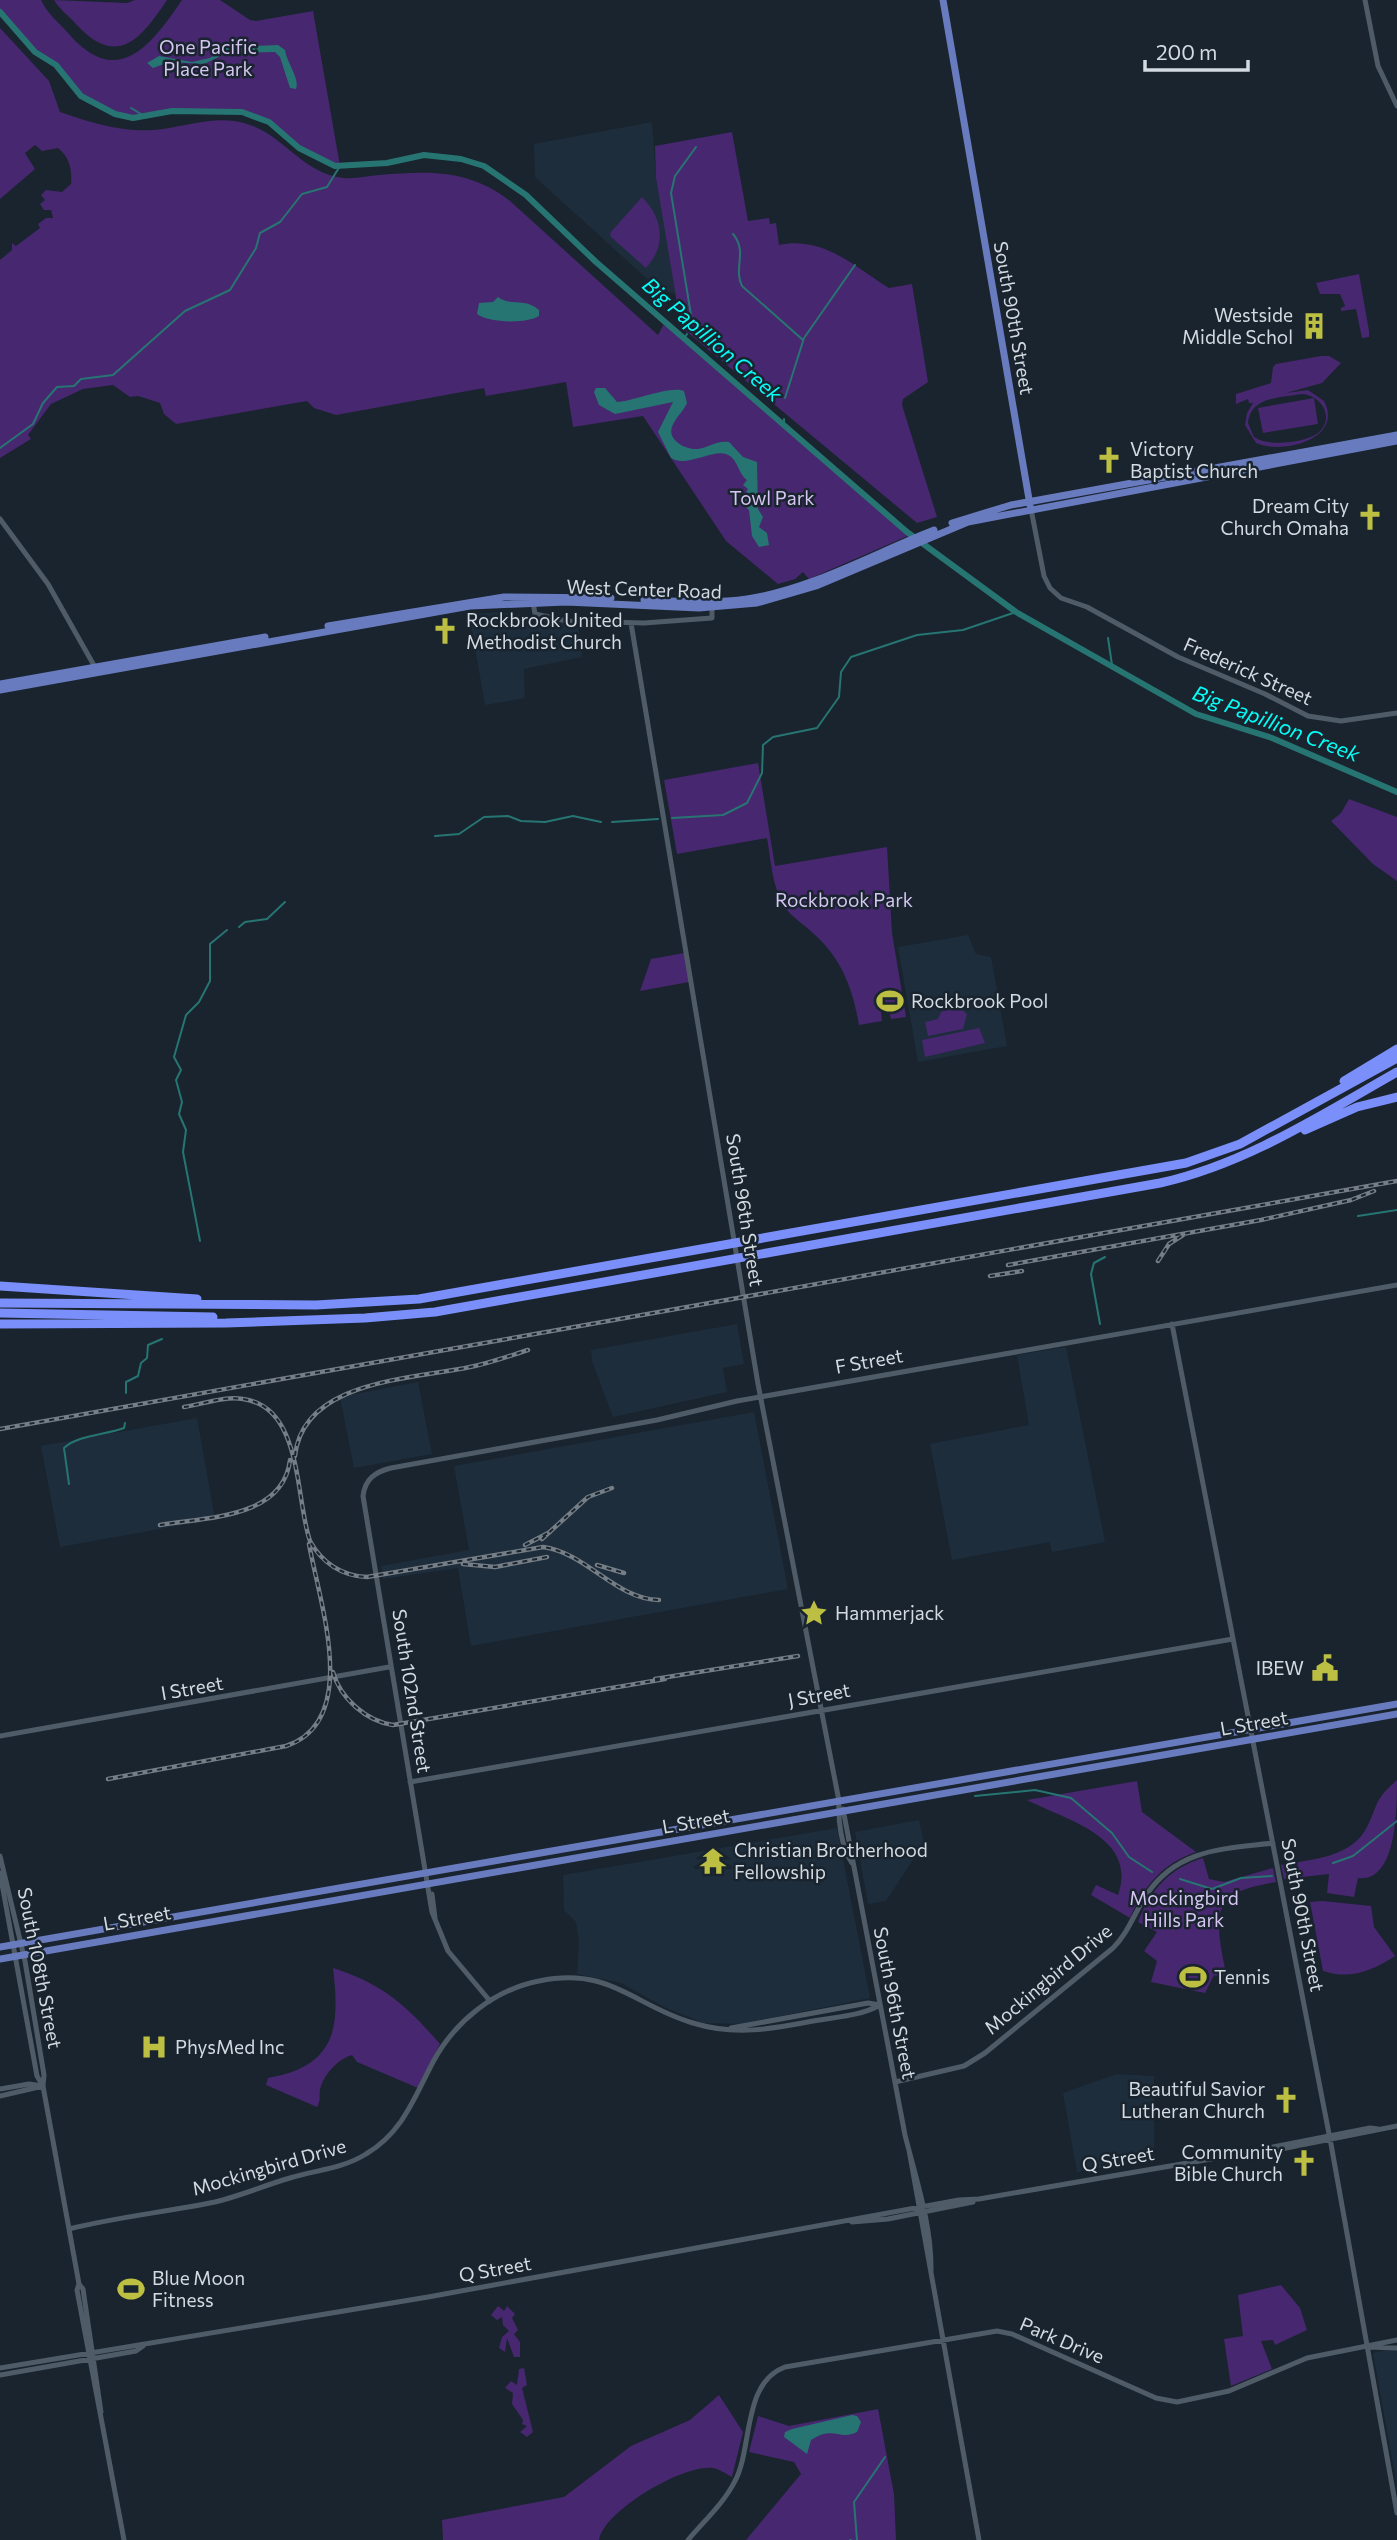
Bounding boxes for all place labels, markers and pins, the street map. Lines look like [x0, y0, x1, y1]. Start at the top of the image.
place label: Westside Middle Schol [1182, 303, 1293, 348]
building icon: Westside Middle Schol [1299, 311, 1329, 341]
place label: Victory Baptist Church [1130, 437, 1258, 482]
church icon: Victory Baptist Church [1094, 445, 1124, 475]
place label: Dream City Church Omaha [1220, 494, 1349, 539]
church icon: Dream City Church Omaha [1355, 502, 1385, 532]
place label: Rockbrook United Methodist Church [466, 608, 623, 653]
church icon: Rockbrook United Methodist Church [430, 616, 460, 646]
sports icon: Rockbrook Pool [875, 986, 905, 1016]
place label: Rockbrook Pool [911, 989, 1048, 1012]
place icon: Hammerjack [799, 1598, 829, 1628]
place label: Hammerjack [835, 1601, 944, 1624]
public building icon: IBEW [1310, 1653, 1340, 1683]
place label: IBEW [1256, 1656, 1304, 1679]
place label: Christian Brotherhood Fellowship [734, 1838, 928, 1883]
temple icon: Christian Brotherhood Fellowship [698, 1846, 728, 1876]
sports icon: Tennis [1178, 1962, 1208, 1992]
place label: Tennis [1214, 1965, 1270, 1988]
hospital icon: PhysMed Inc [139, 2032, 169, 2062]
place label: PhysMed Inc [175, 2035, 284, 2058]
place label: Beautiful Savior Lutheran Church [1121, 2077, 1265, 2122]
church icon: Beautiful Savior Lutheran Church [1271, 2085, 1301, 2115]
place label: Community Bible Church [1174, 2140, 1283, 2185]
church icon: Community Bible Church [1289, 2148, 1319, 2178]
place label: Blue Moon Fitness [152, 2266, 245, 2311]
sports icon: Blue Moon Fitness [116, 2274, 146, 2304]

